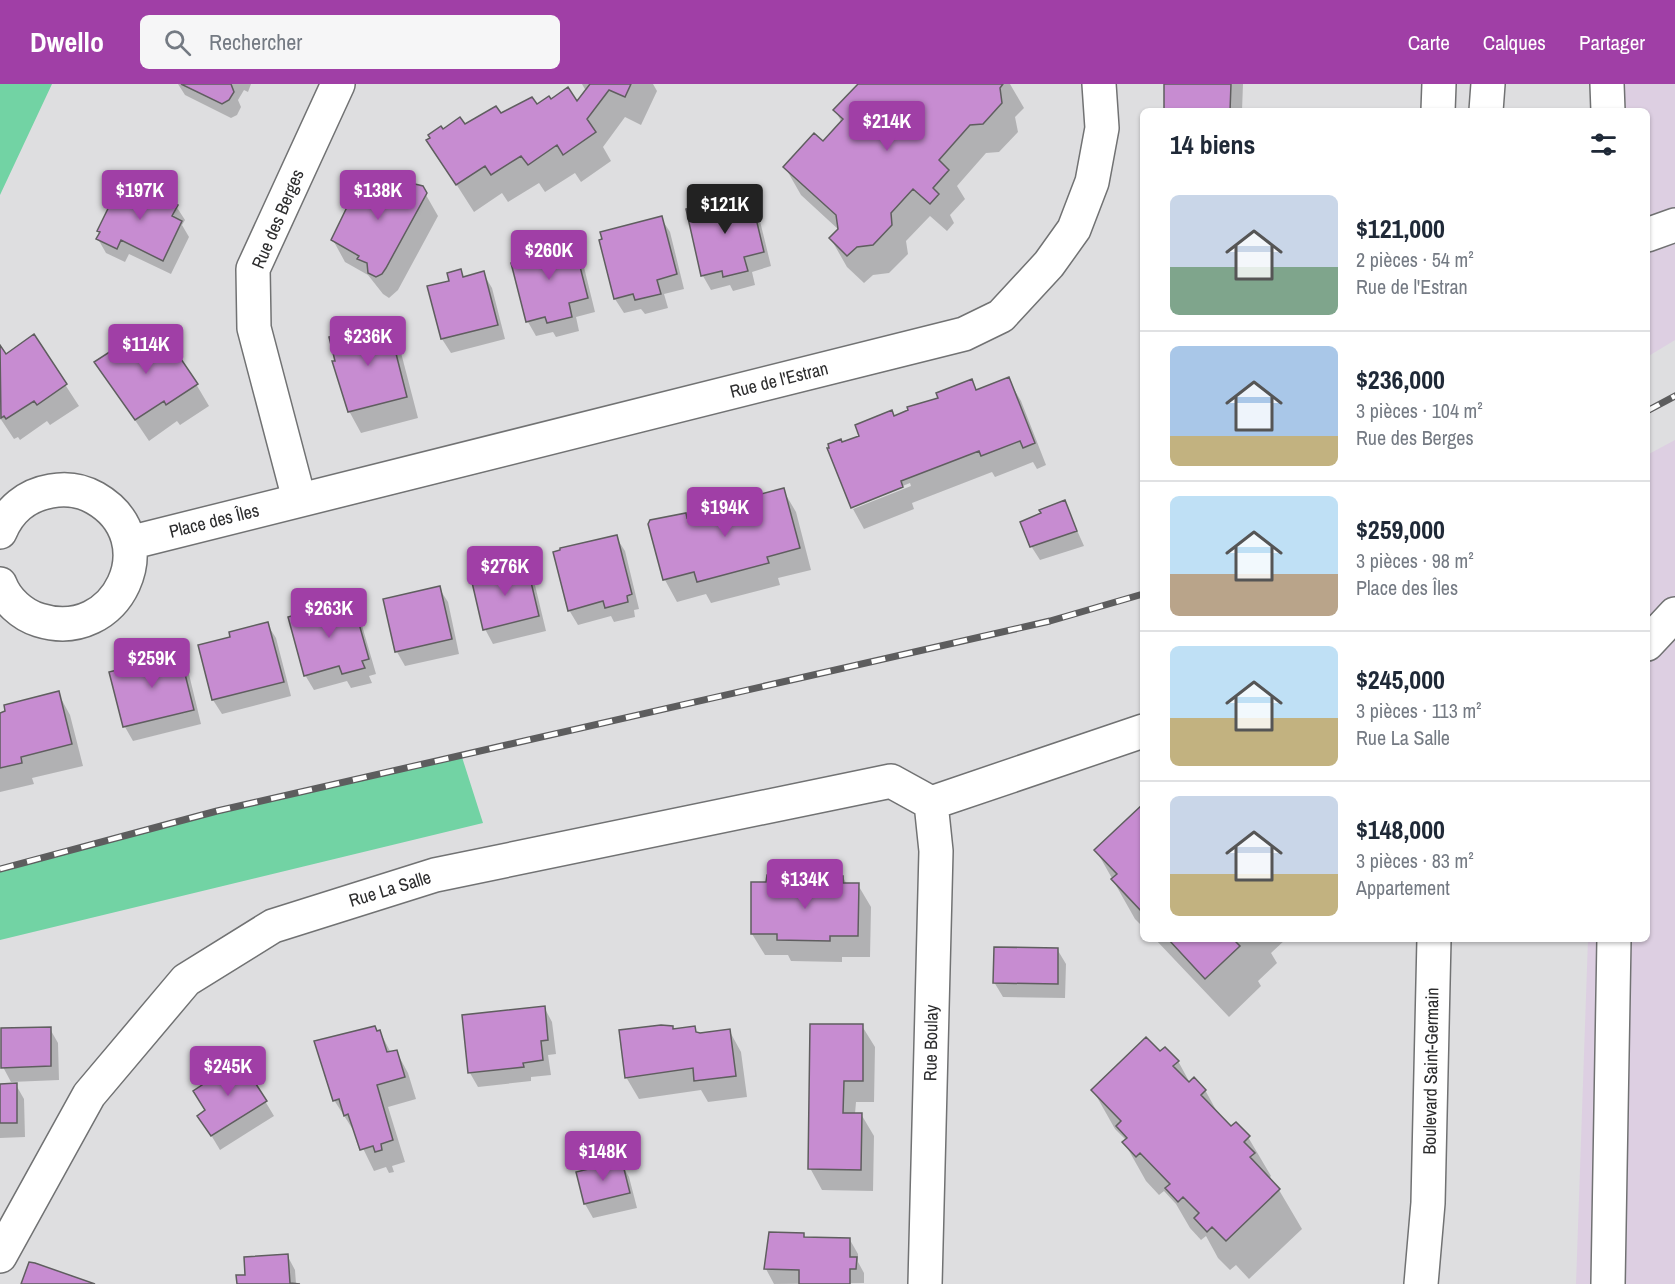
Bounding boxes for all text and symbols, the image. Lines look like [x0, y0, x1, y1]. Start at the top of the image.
search box [140, 15, 560, 69]
text: Dwello [30, 23, 104, 61]
icon: search [161, 26, 194, 59]
text: Rechercher [209, 27, 302, 57]
text: Carte [1408, 28, 1450, 57]
text: Calques [1483, 28, 1546, 57]
text: Partager [1579, 28, 1645, 57]
pin: $214K [845, 101, 929, 152]
text: $214K [863, 107, 911, 134]
text: 14 biens [1170, 127, 1255, 162]
icon: filters [1587, 128, 1620, 161]
street label: Rue des Berges [245, 165, 310, 272]
pin: $197K [98, 170, 182, 221]
pin: $138K [336, 170, 420, 221]
text: $197K [116, 176, 164, 203]
text: $138K [354, 176, 402, 203]
pin: $121K [683, 184, 767, 235]
text: $121K [701, 190, 749, 217]
text: $121,000 [1356, 211, 1445, 246]
icon: home [1218, 219, 1290, 291]
pin: $260K [507, 230, 591, 281]
text: $260K [525, 236, 573, 263]
text: 2 pièces · 54 m² [1356, 246, 1474, 273]
text: Rue de l'Estran [1356, 273, 1468, 300]
pin: $236K [326, 316, 410, 367]
text: $236K [344, 322, 392, 349]
pin: $114K [104, 324, 188, 375]
text: $114K [122, 330, 170, 357]
street label: Rue de l'Estran [727, 355, 831, 404]
text: $236,000 [1356, 362, 1445, 397]
icon: home [1218, 370, 1290, 442]
text: 3 pièces · 104 m² [1356, 397, 1483, 424]
text: Rue des Berges [1356, 424, 1474, 451]
pin: $194K [683, 487, 767, 538]
text: $194K [701, 493, 749, 520]
street label: Place des Îles [166, 497, 261, 544]
text: $259,000 [1356, 512, 1445, 547]
icon: home [1218, 520, 1290, 592]
pin: $276K [463, 546, 547, 597]
text: 3 pièces · 98 m² [1356, 547, 1474, 574]
text: $276K [481, 552, 529, 579]
text: Place des Îles [1356, 574, 1458, 601]
pin: $263K [287, 588, 371, 639]
text: $263K [305, 594, 353, 621]
pin: $259K [110, 638, 194, 689]
text: $259K [128, 644, 176, 671]
text: $245,000 [1356, 662, 1445, 697]
icon: home [1218, 670, 1290, 742]
text: 3 pièces · 113 m² [1356, 697, 1482, 724]
text: Rue La Salle [1356, 724, 1450, 751]
text: $148,000 [1356, 812, 1445, 847]
icon: home [1218, 820, 1290, 892]
text: 3 pièces · 83 m² [1356, 847, 1474, 874]
pin: $134K [763, 859, 847, 910]
street label: Rue La Salle [346, 864, 434, 913]
text: $134K [781, 865, 829, 892]
text: Appartement [1356, 874, 1450, 901]
street label: Boulevard Saint-Germain [1417, 987, 1444, 1155]
street label: Rue Boulay [917, 1004, 944, 1081]
pin: $245K [186, 1046, 270, 1097]
text: $245K [204, 1052, 252, 1079]
pin: $148K [561, 1131, 645, 1182]
text: $148K [579, 1137, 627, 1164]

